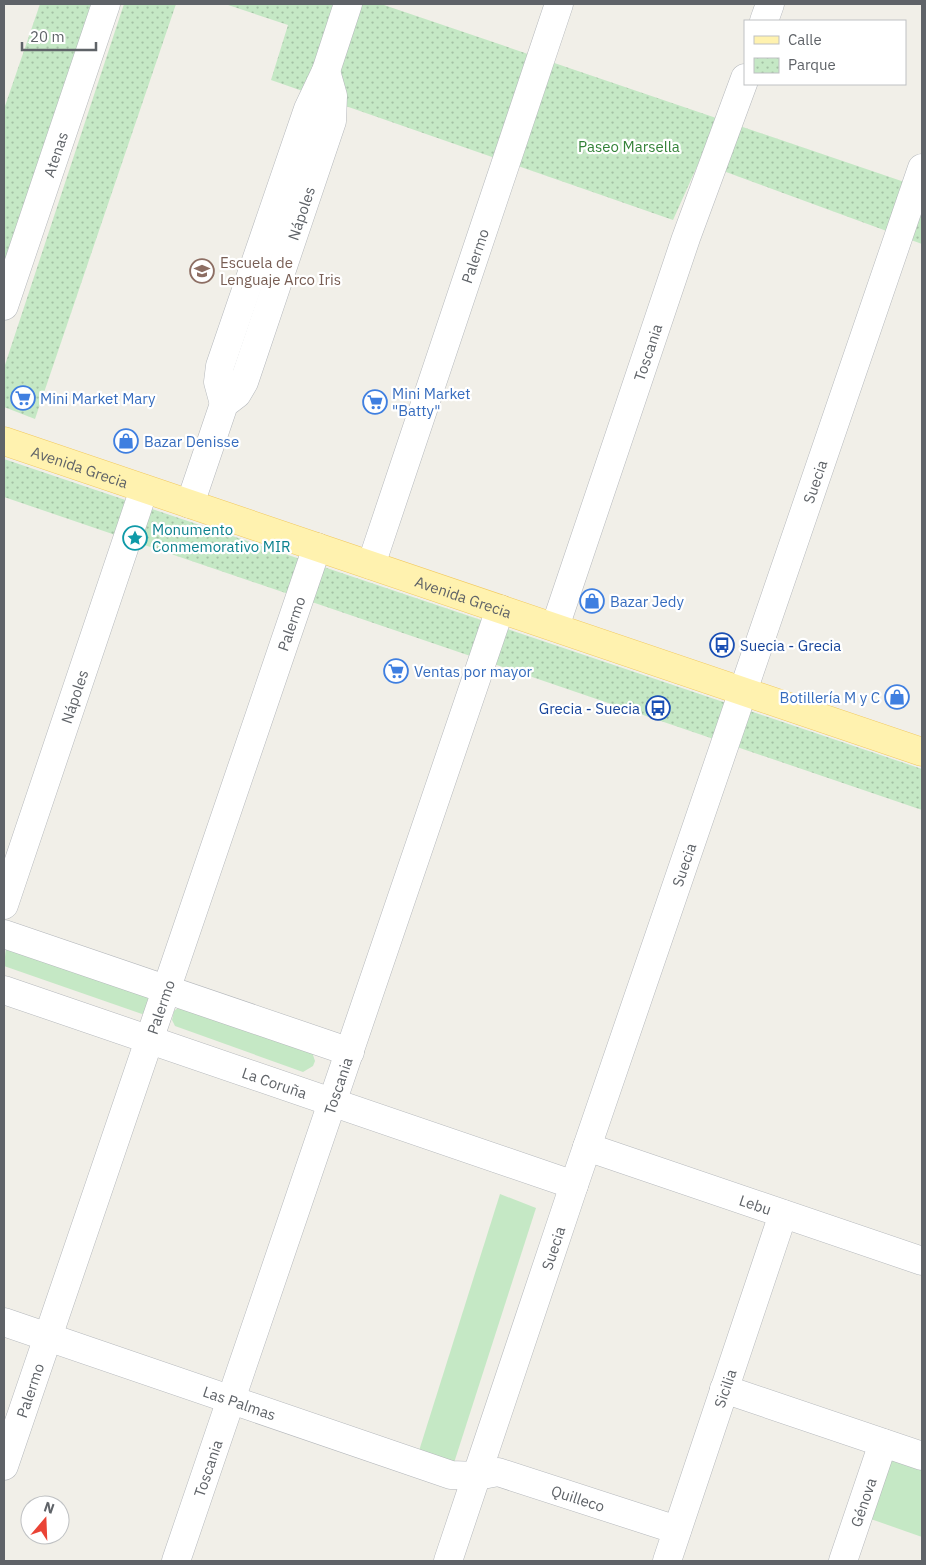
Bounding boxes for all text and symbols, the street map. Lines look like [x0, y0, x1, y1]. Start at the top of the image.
scale bar [22, 20, 96, 52]
legend [744, 20, 906, 85]
text: 20 m [30, 27, 65, 46]
text: Calle [788, 30, 822, 49]
text: Parque [788, 55, 836, 74]
street label: Atenas [39, 129, 72, 180]
park label: Paseo Marsella [578, 137, 680, 156]
street label: Nápoles [283, 184, 319, 243]
street label: Palermo [457, 226, 493, 286]
place label: Escuela de Lenguaje Arco Iris [220, 253, 341, 289]
school or university icon: Escuela de Lenguaje Arco Iris [189, 258, 215, 284]
street label: Toscania [629, 321, 666, 383]
place label: Mini Market "Batty" [392, 384, 471, 420]
supermarket icon: Mini Market Mary [10, 385, 36, 411]
place label: Mini Market Mary [40, 389, 156, 408]
supermarket icon: Mini Market "Batty" [362, 389, 388, 415]
shop icon: Bazar Denisse [113, 428, 139, 454]
place label: Bazar Denisse [144, 432, 239, 451]
street label: Avenida Grecia [29, 441, 131, 492]
street label: Suecia [798, 457, 831, 506]
place label: Monumento Conmemorativo MIR [152, 520, 291, 556]
place icon: Monumento Conmemorativo MIR [122, 525, 148, 551]
street label: Avenida Grecia [413, 571, 514, 622]
shop icon: Bazar Jedy [579, 588, 605, 614]
place label: Bazar Jedy [610, 592, 684, 611]
street label: Palermo [273, 594, 309, 653]
bus stop icon: Suecia - Grecia [709, 632, 735, 658]
place label: Suecia - Grecia [740, 636, 841, 655]
supermarket icon: Ventas por mayor [383, 658, 409, 684]
place label: Ventas por mayor [414, 662, 533, 681]
street label: Nápoles [56, 667, 92, 726]
shop icon: Botillería M y C [884, 684, 910, 710]
place label: Botillería M y C [780, 688, 880, 707]
bus stop icon: Grecia - Suecia [645, 695, 671, 721]
place label: Grecia - Suecia [539, 699, 640, 718]
street label: Suecia [667, 840, 700, 889]
street label: Palermo [142, 977, 178, 1037]
street label: Toscania [319, 1055, 356, 1117]
street label: La Coruña [240, 1063, 310, 1102]
street label: Lebu [737, 1190, 774, 1219]
street label: Suecia [537, 1224, 569, 1272]
street label: Palermo [12, 1361, 48, 1420]
street label: Sicilia [709, 1367, 740, 1410]
street label: Las Palmas [201, 1381, 279, 1424]
street label: Toscania [189, 1437, 226, 1499]
street label: Génova [846, 1475, 880, 1529]
street label: Quilleco [549, 1480, 607, 1515]
north arrow [20, 1495, 70, 1545]
text: N [42, 1498, 57, 1518]

